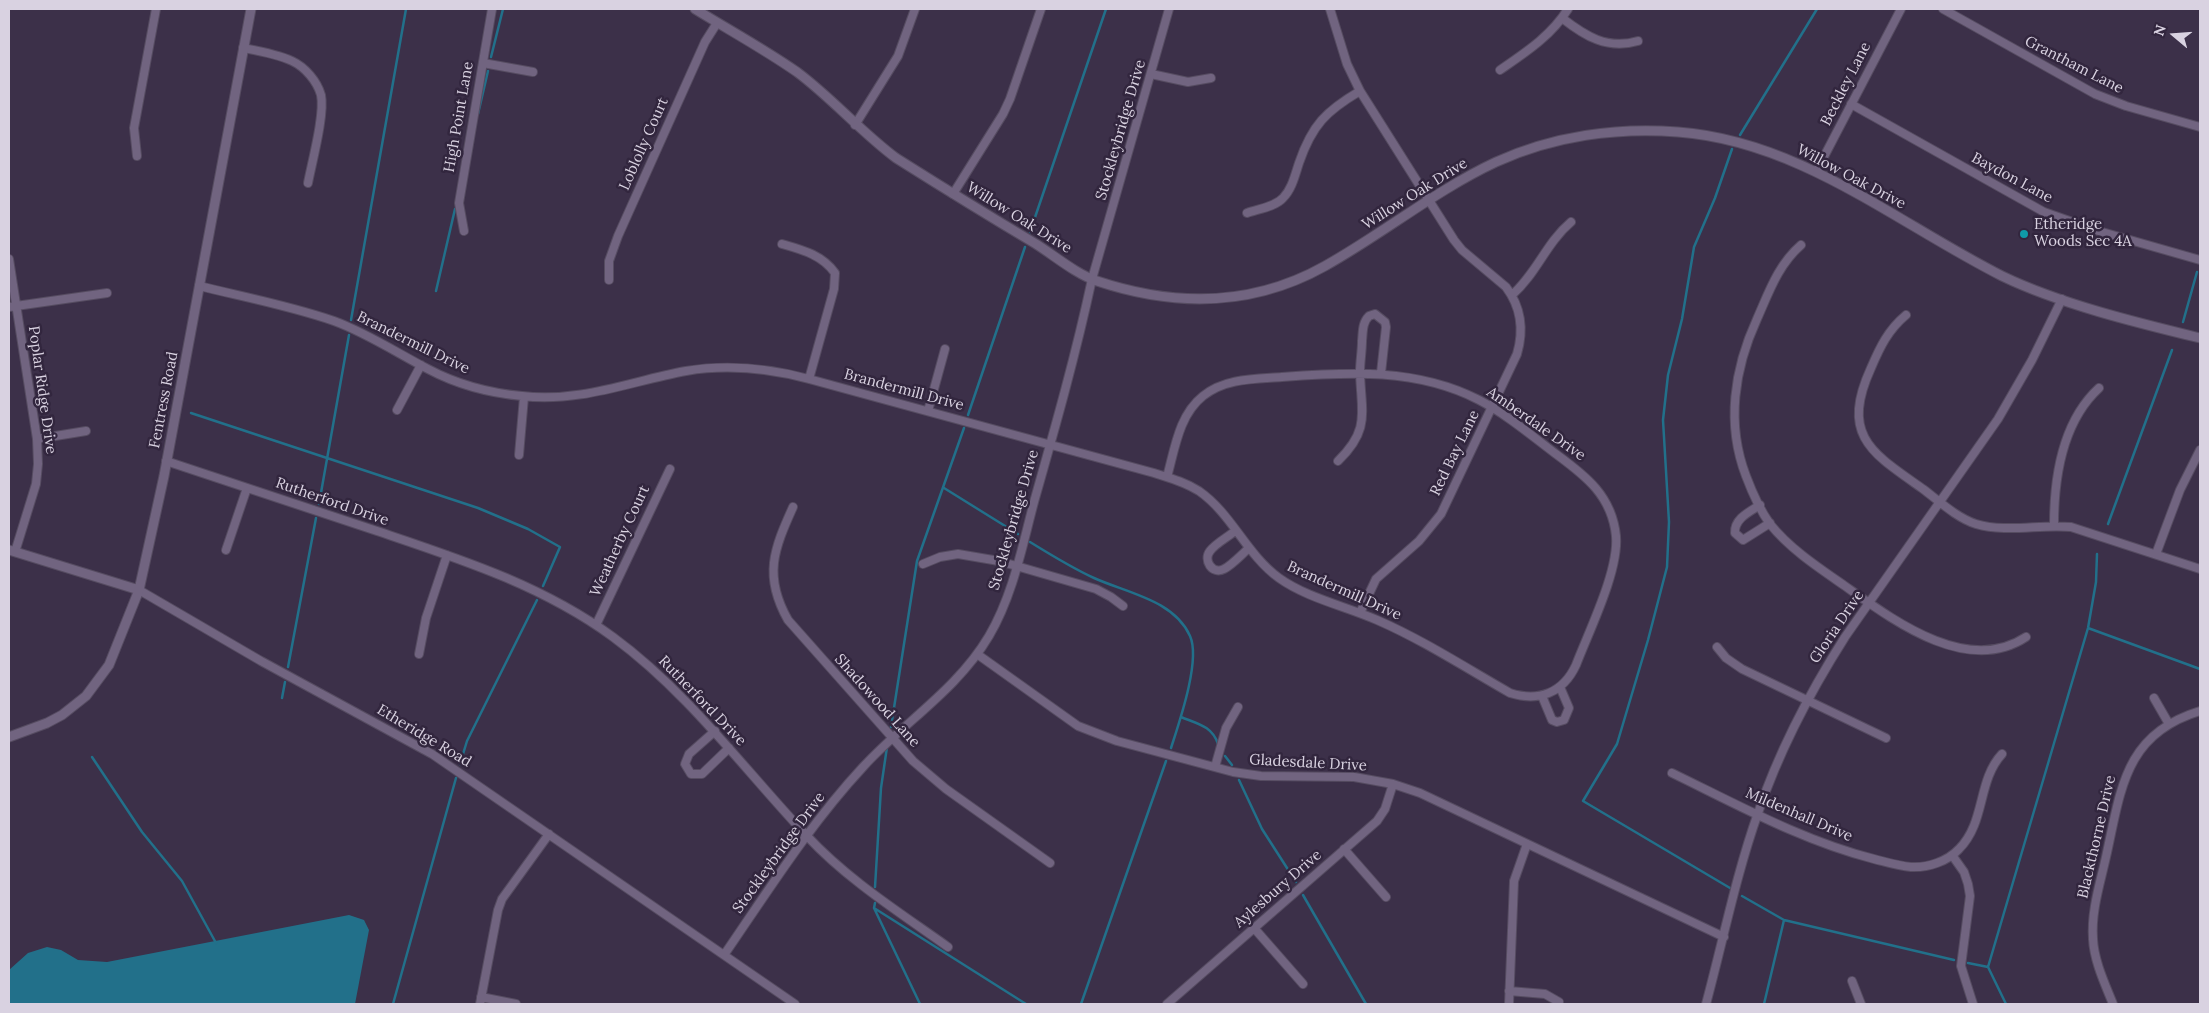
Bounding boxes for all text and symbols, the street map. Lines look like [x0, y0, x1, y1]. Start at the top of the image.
north arrow [2149, 10, 2199, 60]
text: N [2149, 22, 2170, 38]
street label: Grantham Lane [2022, 32, 2126, 98]
street label: Beckley Lane [1817, 39, 1875, 129]
street label: Stockleybridge Drive [1092, 58, 1150, 202]
street label: High Point Lane [440, 60, 478, 174]
street label: Loblolly Court [616, 95, 672, 193]
street label: Willow Oak Drive [1793, 141, 1909, 213]
street label: Baydon Lane [1968, 149, 2056, 207]
street label: Willow Oak Drive [1359, 154, 1471, 234]
street label: Willow Oak Drive [963, 178, 1075, 258]
place label: Etheridge Woods Sec 4A [2034, 216, 2132, 251]
marker: Etheridge Woods Sec 4A [2018, 228, 2030, 240]
street label: Brandermill Drive [354, 308, 472, 378]
street label: Poplar Ridge Drive [24, 325, 60, 455]
street label: Fentress Road [146, 350, 182, 450]
street label: Brandermill Drive [842, 365, 966, 415]
street label: Amberdale Drive [1483, 383, 1589, 465]
street label: Red Bay Lane [1427, 407, 1483, 499]
street label: Stockleybridge Drive [985, 448, 1043, 592]
street label: Rutherford Drive [273, 474, 391, 530]
street label: Weatherby Court [586, 483, 654, 599]
street label: Brandermill Drive [1284, 558, 1404, 624]
street label: Gloria Drive [1806, 587, 1868, 667]
street label: Shadowood Lane [830, 651, 924, 751]
street label: Rutherford Drive [654, 652, 750, 750]
street label: Etheridge Road [374, 701, 474, 771]
street label: Gladesdale Drive [1249, 751, 1367, 775]
street label: Blackthorne Drive [2074, 774, 2120, 900]
street label: Mildenhall Drive [1743, 784, 1855, 846]
street label: Stockleybridge Drive [729, 789, 829, 917]
street label: Aylesbury Drive [1231, 846, 1325, 932]

